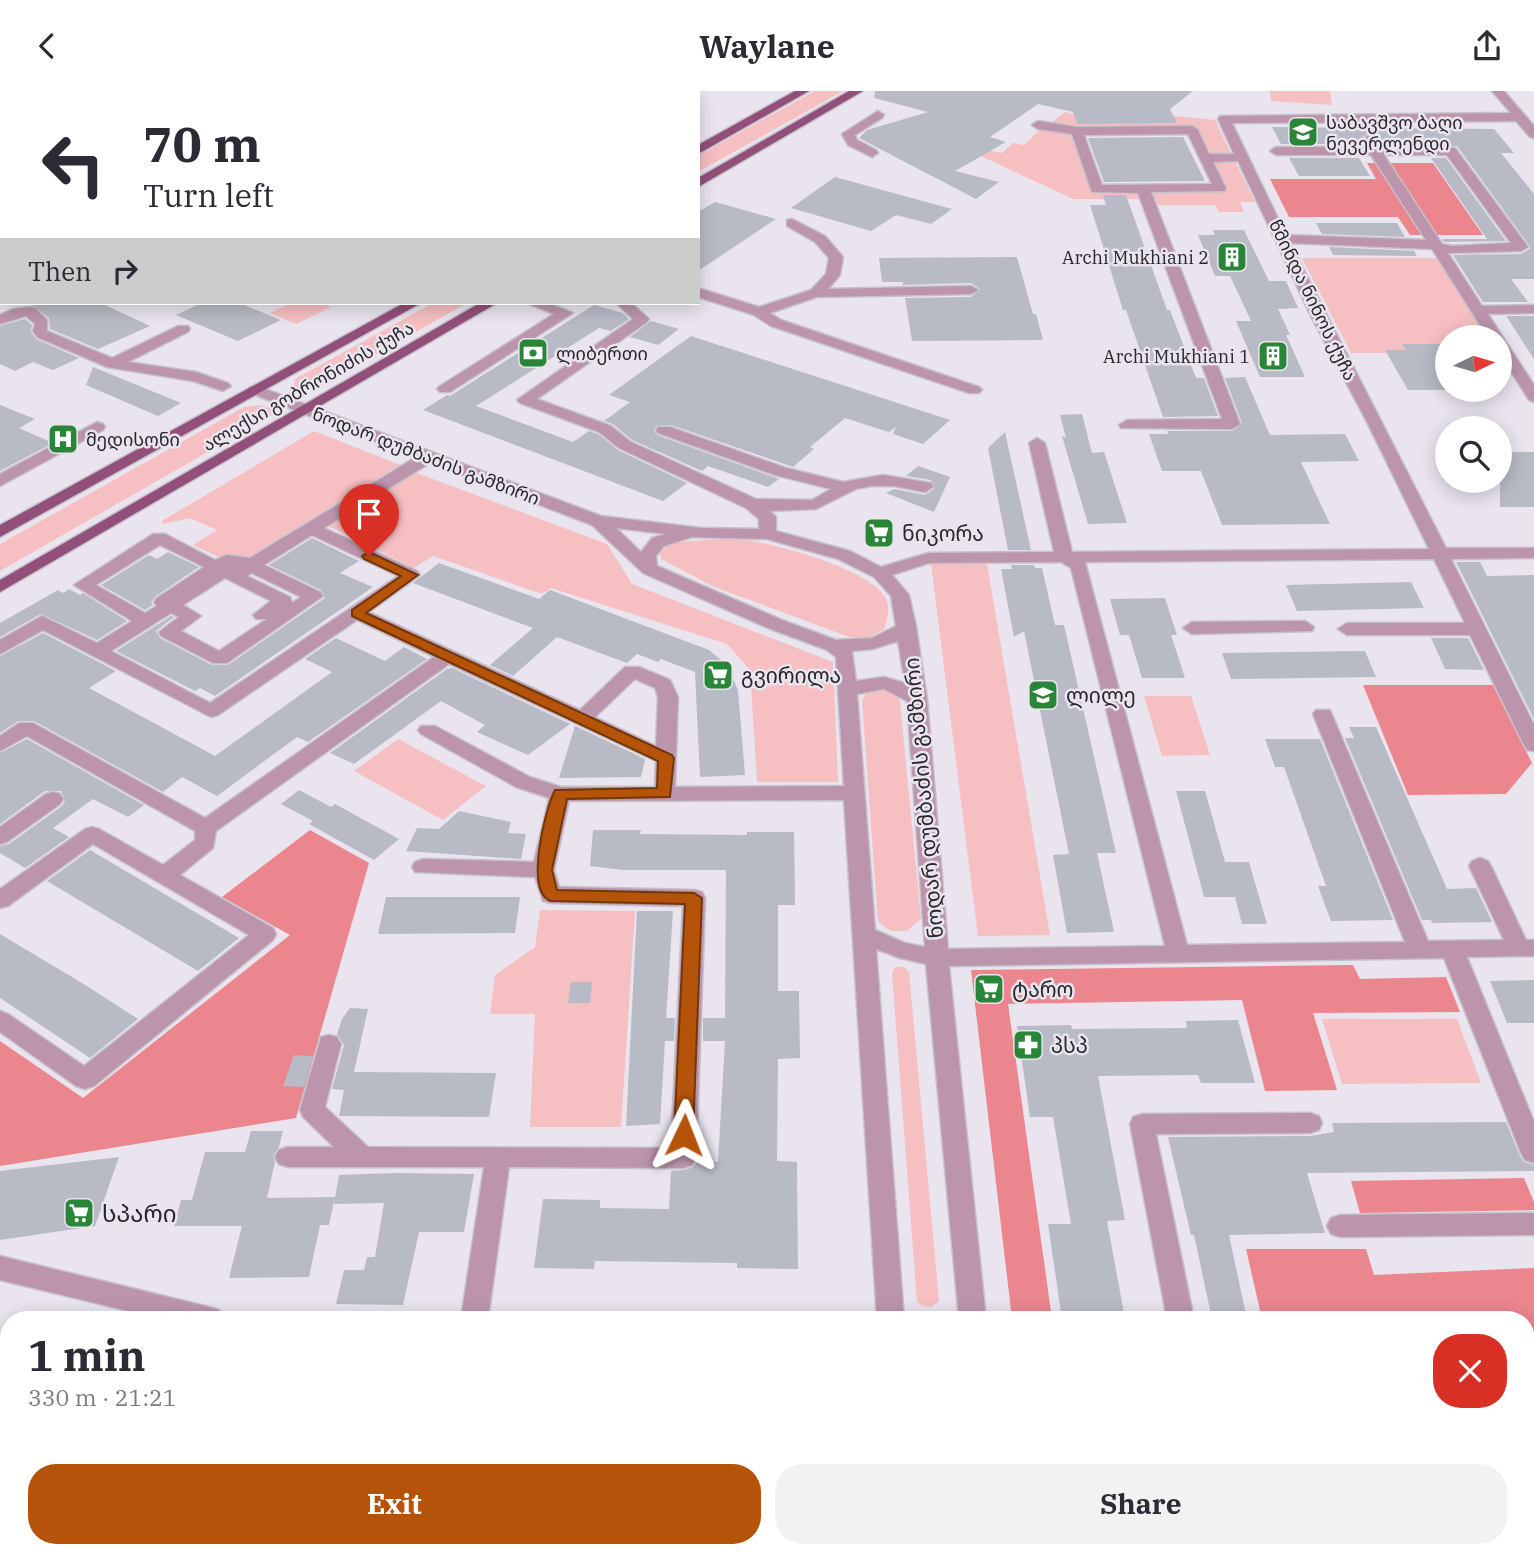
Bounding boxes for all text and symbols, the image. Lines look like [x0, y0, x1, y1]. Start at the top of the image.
text: Waylane [699, 25, 835, 67]
icon: back [28, 27, 66, 65]
icon: share [1468, 27, 1506, 65]
place label: საბავშვო ბაღი ნევერლენდი [1326, 111, 1463, 155]
text: 70 m [143, 112, 261, 175]
school or university icon: საბავშვო ბაღი ნევერლენდი [1286, 115, 1320, 149]
icon: left [28, 119, 119, 210]
text: Turn left [143, 174, 274, 216]
street label: წმინდა ნინოს ქუჩა [1264, 216, 1362, 384]
building icon: Archi Mukhiani 2 [1215, 240, 1249, 274]
place label: Archi Mukhiani 2 [1062, 246, 1209, 269]
icon: right [106, 252, 144, 290]
text: Then [28, 254, 92, 288]
street label: ალექსი გობრონიძის ქუჩა [198, 316, 418, 456]
north arrow [1435, 325, 1512, 403]
map controls [1435, 325, 1512, 493]
bank icon: ლიბერთი [516, 336, 550, 370]
building icon: Archi Mukhiani 1 [1256, 339, 1290, 373]
place label: ლიბერთი [556, 342, 648, 365]
place label: Archi Mukhiani 1 [1103, 345, 1250, 368]
street label: ნოდარ დუმბაძის გამზირი [309, 402, 543, 510]
button: search [1435, 416, 1512, 493]
hospital icon: მედისონი [46, 422, 80, 456]
place label: მედისონი [86, 428, 180, 451]
pin [339, 484, 399, 556]
icon: arrive [350, 495, 388, 533]
supermarket icon: ნიკორა [862, 516, 896, 550]
place label: ნიკორა [902, 519, 984, 547]
street label: ნოდარ დუმბაძის გამზირი [897, 656, 949, 940]
supermarket icon: გვირილა [701, 658, 735, 692]
place label: გვირილა [741, 661, 841, 689]
school or university icon: ლილე [1026, 678, 1060, 712]
place label: ლილე [1066, 681, 1136, 709]
supermarket icon: ტარო [972, 972, 1006, 1006]
place label: ტარო [1012, 975, 1073, 1003]
pharmacy icon: პსპ [1011, 1028, 1045, 1062]
place label: პსპ [1051, 1031, 1088, 1059]
position arrow [647, 1098, 721, 1172]
supermarket icon: სპარი [62, 1196, 96, 1230]
place label: სპარი [102, 1197, 177, 1229]
text: 1 min [28, 1328, 146, 1383]
button: close [1433, 1334, 1507, 1408]
text: 330 m · 21:21 [28, 1382, 177, 1412]
button: Exit [28, 1464, 761, 1544]
button: Share [775, 1464, 1507, 1544]

